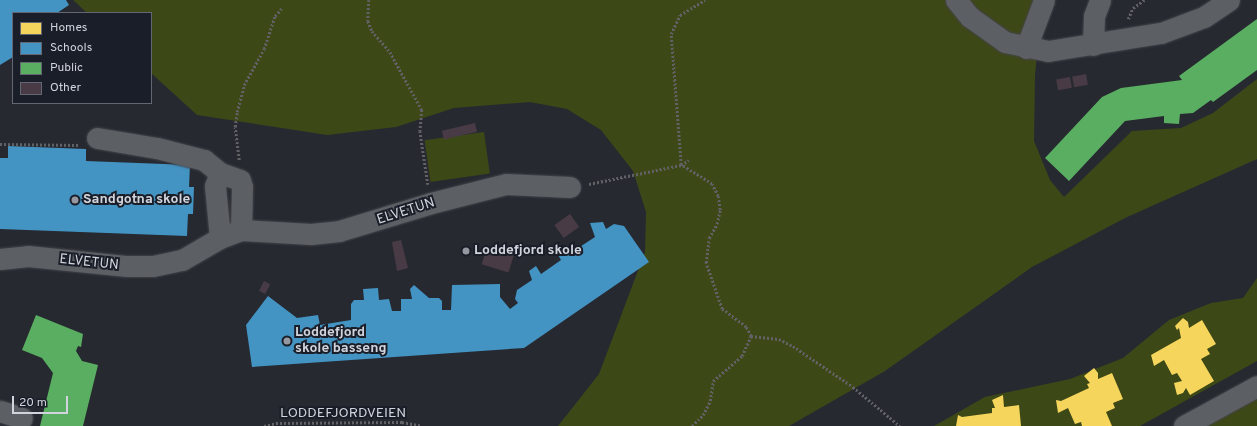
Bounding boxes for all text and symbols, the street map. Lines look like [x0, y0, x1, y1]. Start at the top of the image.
legend [12, 12, 152, 104]
text: Homes [50, 20, 87, 36]
text: Schools [50, 40, 92, 56]
text: Public [50, 60, 83, 76]
text: Other [50, 80, 81, 96]
place label: Sandgotna skole [83, 192, 190, 208]
marker: Sandgotna skole [70, 195, 80, 205]
street label: ELVETUN [375, 195, 437, 229]
place label: Loddefjord skole [474, 243, 582, 259]
marker: Loddefjord skole [461, 246, 471, 256]
street label: ELVETUN [58, 252, 120, 274]
place label: Loddefjord skole basseng [295, 325, 387, 358]
marker: Loddefjord skole basseng [282, 336, 292, 346]
scale bar [14, 388, 70, 414]
text: 20 m [19, 395, 47, 411]
street label: LODDEFJORDVEIEN [280, 406, 406, 422]

